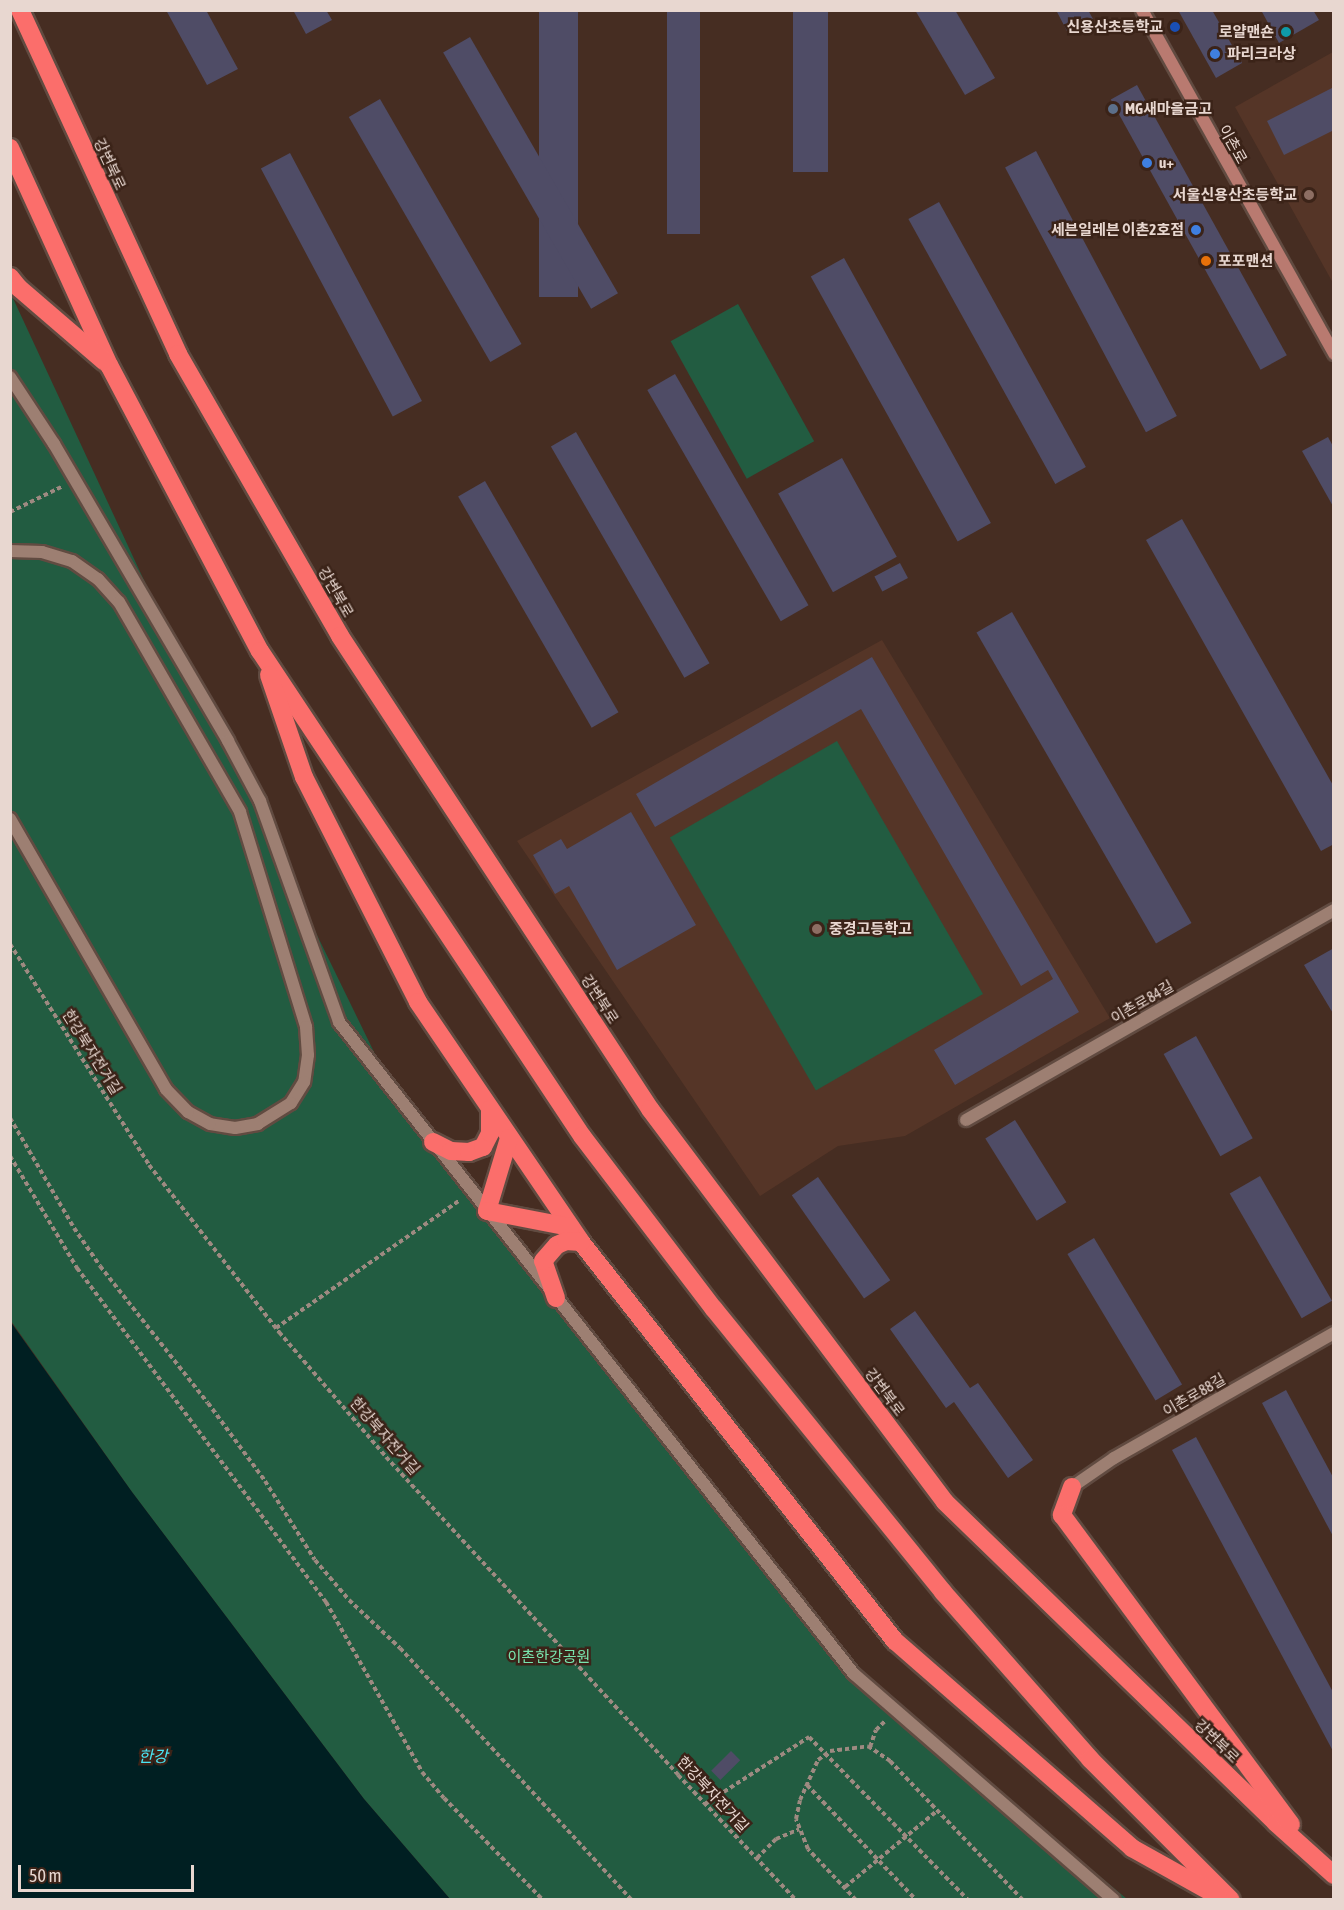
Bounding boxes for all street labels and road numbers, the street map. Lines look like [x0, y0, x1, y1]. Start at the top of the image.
street label: 이촌로 [1215, 122, 1251, 166]
street label: 강변북로 [90, 135, 130, 193]
street label: 강변북로 [314, 564, 358, 620]
street label: 강변북로 [577, 971, 623, 1027]
street label: 이촌로84길 [1107, 977, 1177, 1027]
street label: 한강북자전거길 [59, 1006, 125, 1098]
street label: 강변북로 [861, 1365, 909, 1419]
street label: 이촌로88길 [1159, 1370, 1229, 1420]
street label: 한강북자전거길 [347, 1394, 423, 1478]
street label: 강변북로 [1191, 1715, 1243, 1767]
street label: 한강북자전거길 [673, 1753, 753, 1835]

